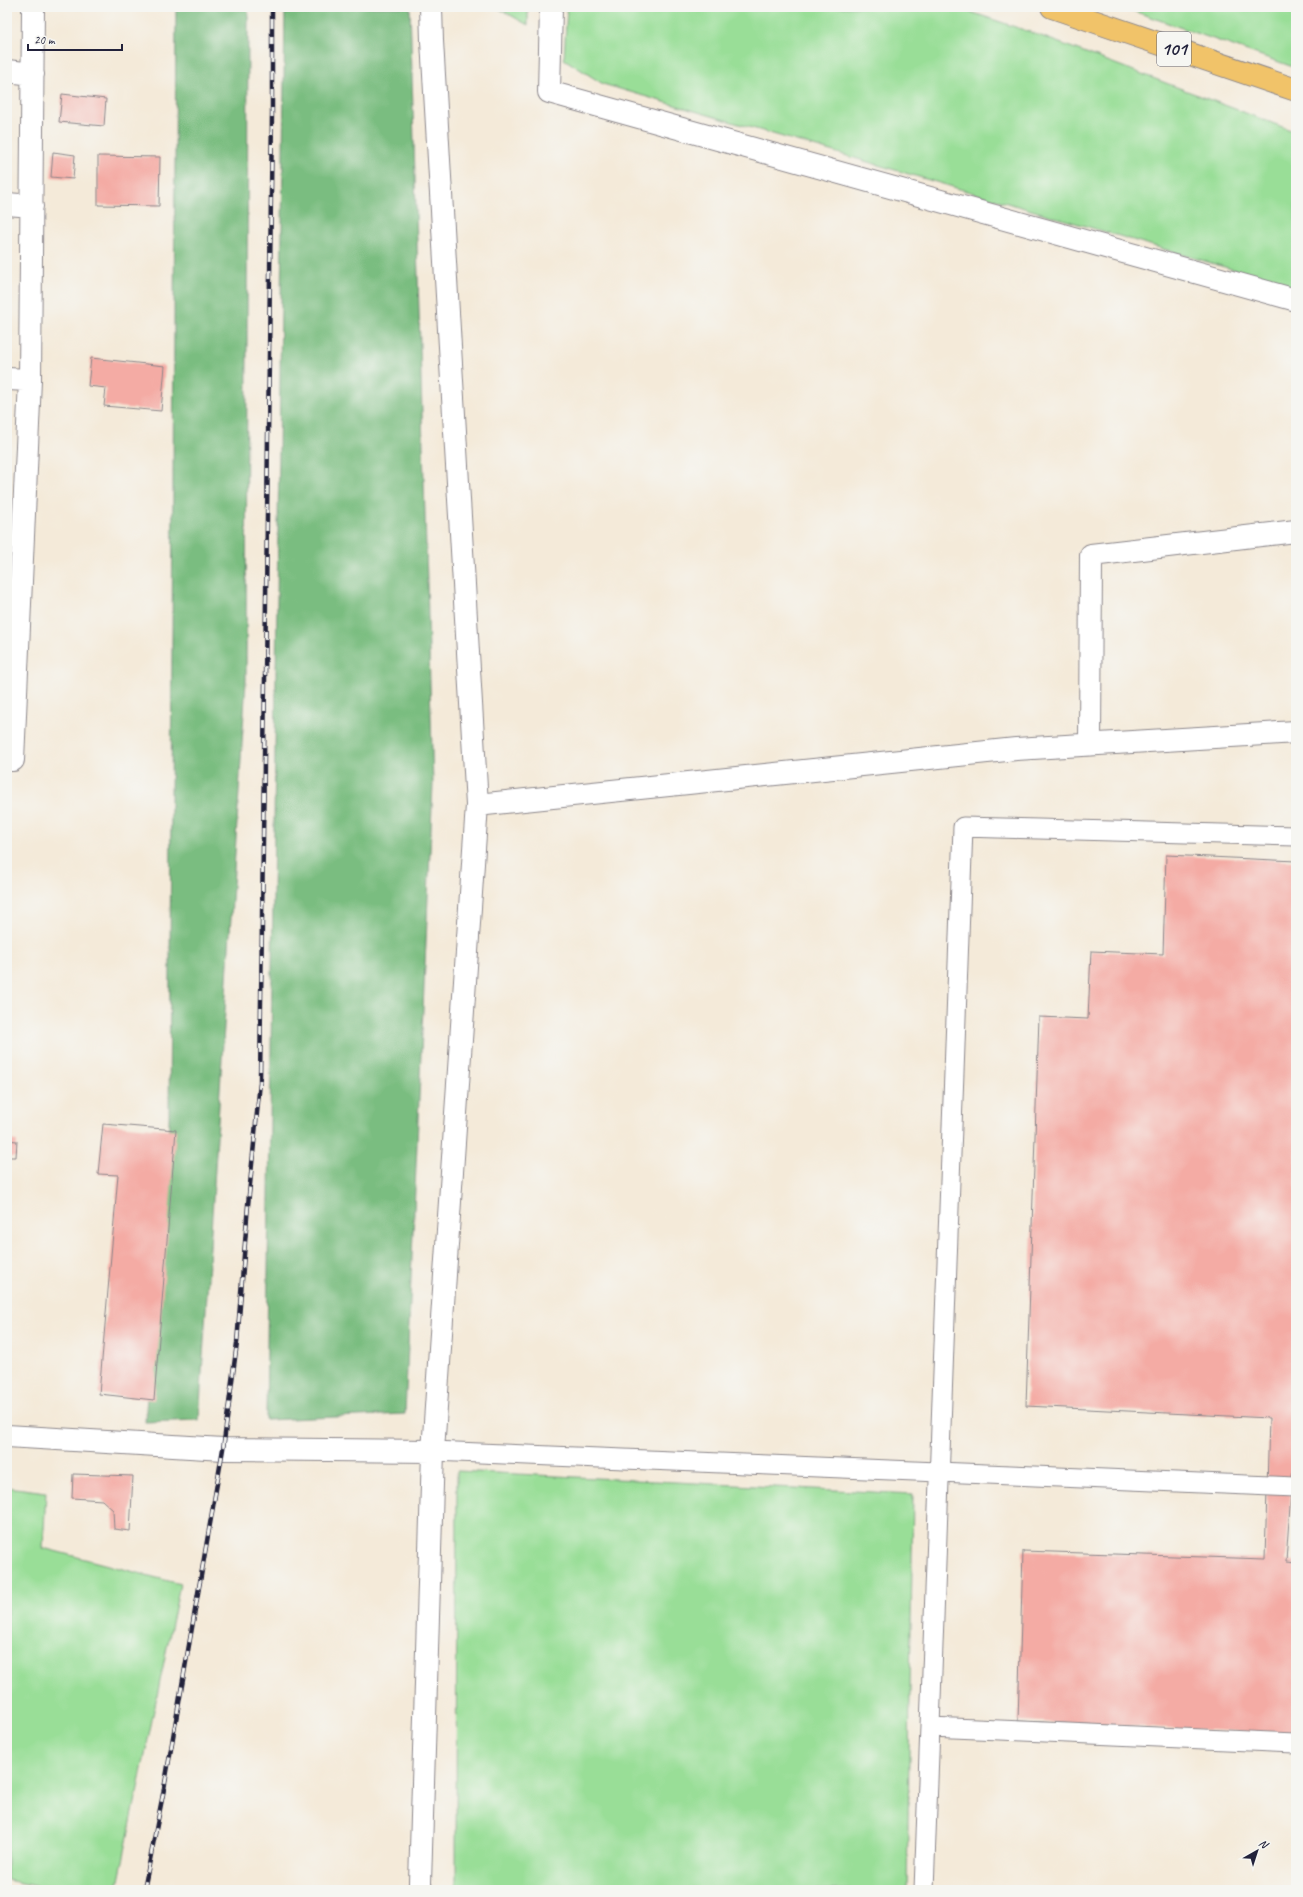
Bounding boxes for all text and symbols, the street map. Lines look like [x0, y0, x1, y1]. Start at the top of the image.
scale bar [28, 26, 122, 52]
text: 20 m [34, 32, 56, 48]
road number: 101 [1157, 32, 1191, 66]
north arrow [1237, 1831, 1277, 1871]
text: N [1256, 1836, 1272, 1852]

